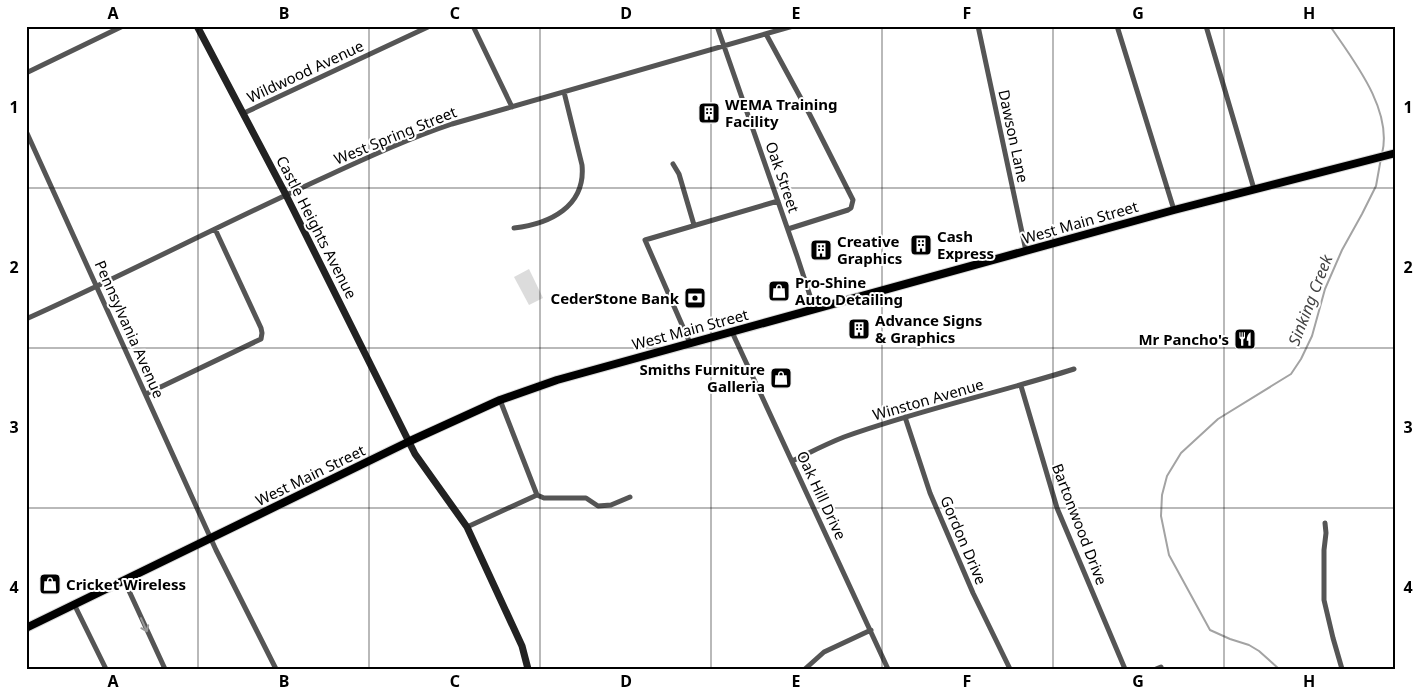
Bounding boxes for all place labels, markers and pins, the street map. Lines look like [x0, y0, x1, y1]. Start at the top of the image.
place label: WEMA Training Facility [725, 94, 838, 131]
building icon: WEMA Training Facility [697, 101, 721, 125]
place label: Cash Express [937, 226, 994, 263]
place label: Creative Graphics [837, 231, 902, 268]
building icon: Cash Express [909, 233, 933, 257]
building icon: Creative Graphics [809, 238, 833, 262]
place label: Pro-Shine Auto Detailing [795, 272, 903, 309]
shop icon: Pro-Shine Auto Detailing [767, 279, 791, 303]
bank icon: CederStone Bank [683, 286, 707, 310]
place label: CederStone Bank [551, 288, 680, 308]
place label: Advance Signs & Graphics [875, 310, 982, 347]
building icon: Advance Signs & Graphics [847, 317, 871, 341]
restaurant icon: Mr Pancho's [1233, 327, 1257, 351]
place label: Mr Pancho's [1138, 329, 1229, 349]
place label: Smiths Furniture Galleria [639, 359, 765, 396]
shop icon: Smiths Furniture Galleria [769, 366, 793, 390]
shop icon: Cricket Wireless [38, 572, 62, 596]
place label: Cricket Wireless [66, 574, 186, 594]

